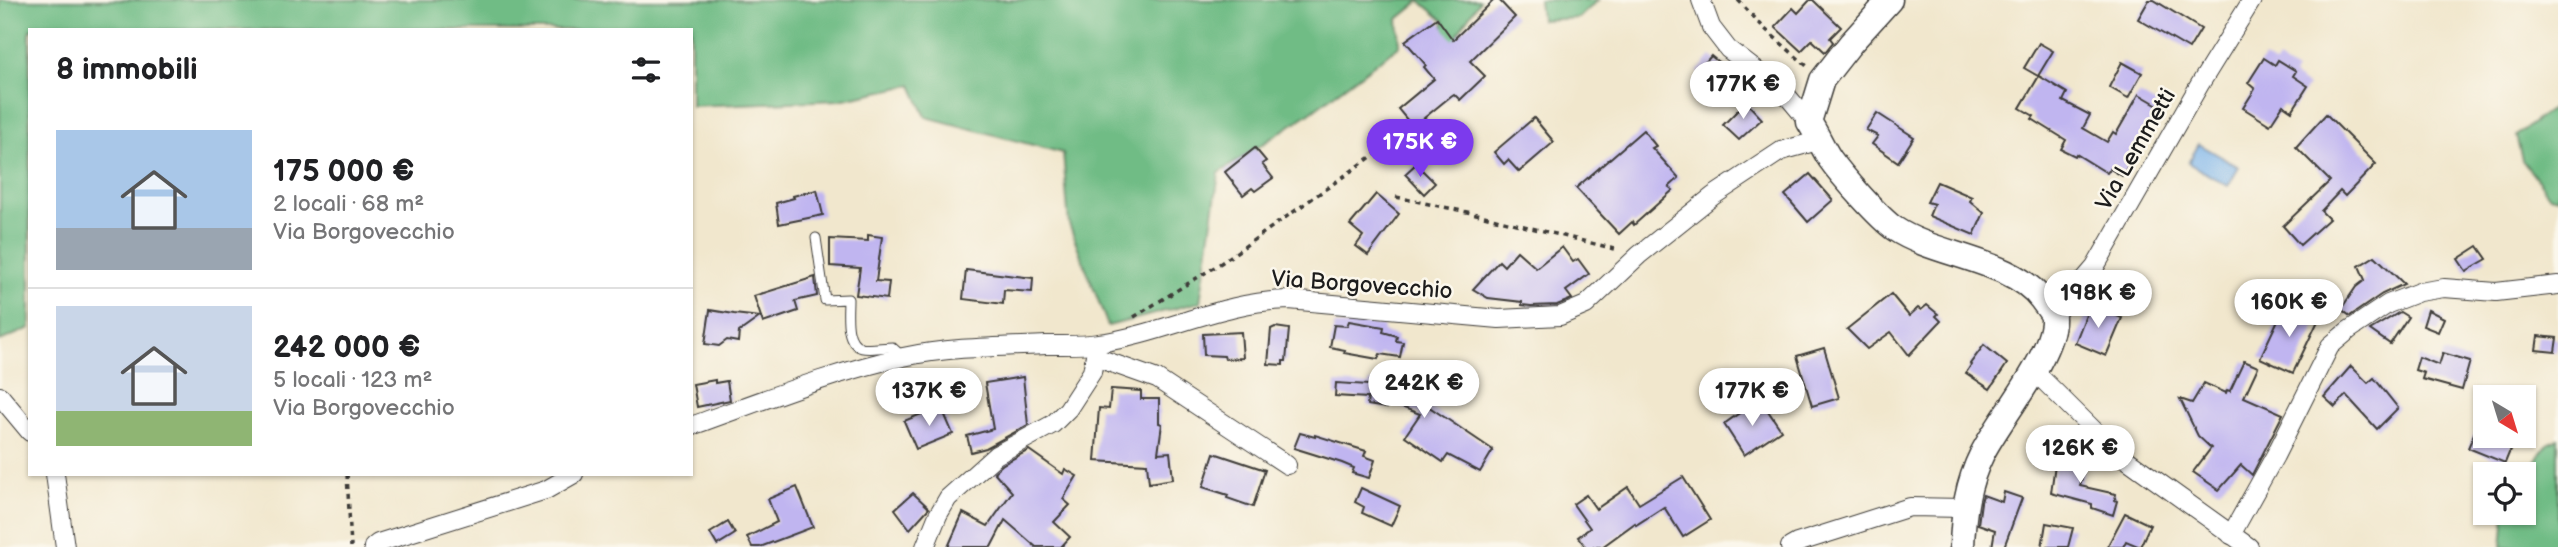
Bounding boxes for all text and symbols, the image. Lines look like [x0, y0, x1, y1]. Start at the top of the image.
icon: filters [627, 51, 665, 89]
text: 8 immobili [56, 52, 198, 88]
pin: 177K € [1686, 61, 1800, 121]
text: 177K € [1706, 70, 1780, 98]
street label: Via Lemmetti [2090, 84, 2182, 215]
pin: 175K € [1363, 120, 1477, 179]
text: 175K € [1383, 128, 1457, 156]
text: 175 000 € [273, 154, 414, 190]
icon: home [112, 158, 196, 242]
text: 2 locali · 68 m² [273, 190, 424, 218]
text: Via Borgovecchio [273, 218, 455, 246]
street label: Via Borgovecchio [1270, 265, 1454, 305]
pin: 198K € [2041, 270, 2155, 330]
text: 198K € [2060, 279, 2136, 307]
pin: 160K € [2232, 280, 2346, 339]
text: 160K € [2250, 288, 2328, 316]
text: 242 000 € [273, 330, 420, 366]
icon: home [112, 334, 196, 418]
pin: 242K € [1367, 360, 1481, 420]
text: 5 locali · 123 m² [273, 366, 433, 394]
pin: 137K € [872, 368, 986, 428]
pin: 177K € [1695, 368, 1809, 428]
text: 242K € [1384, 369, 1464, 397]
text: 137K € [891, 377, 967, 405]
text: 177K € [1715, 377, 1789, 405]
north arrow [2473, 385, 2536, 448]
map controls [2473, 385, 2536, 525]
text: Via Borgovecchio [273, 394, 455, 422]
pin: 126K € [2023, 426, 2137, 485]
text: 126K € [2042, 434, 2118, 462]
button: locate [2473, 462, 2536, 525]

